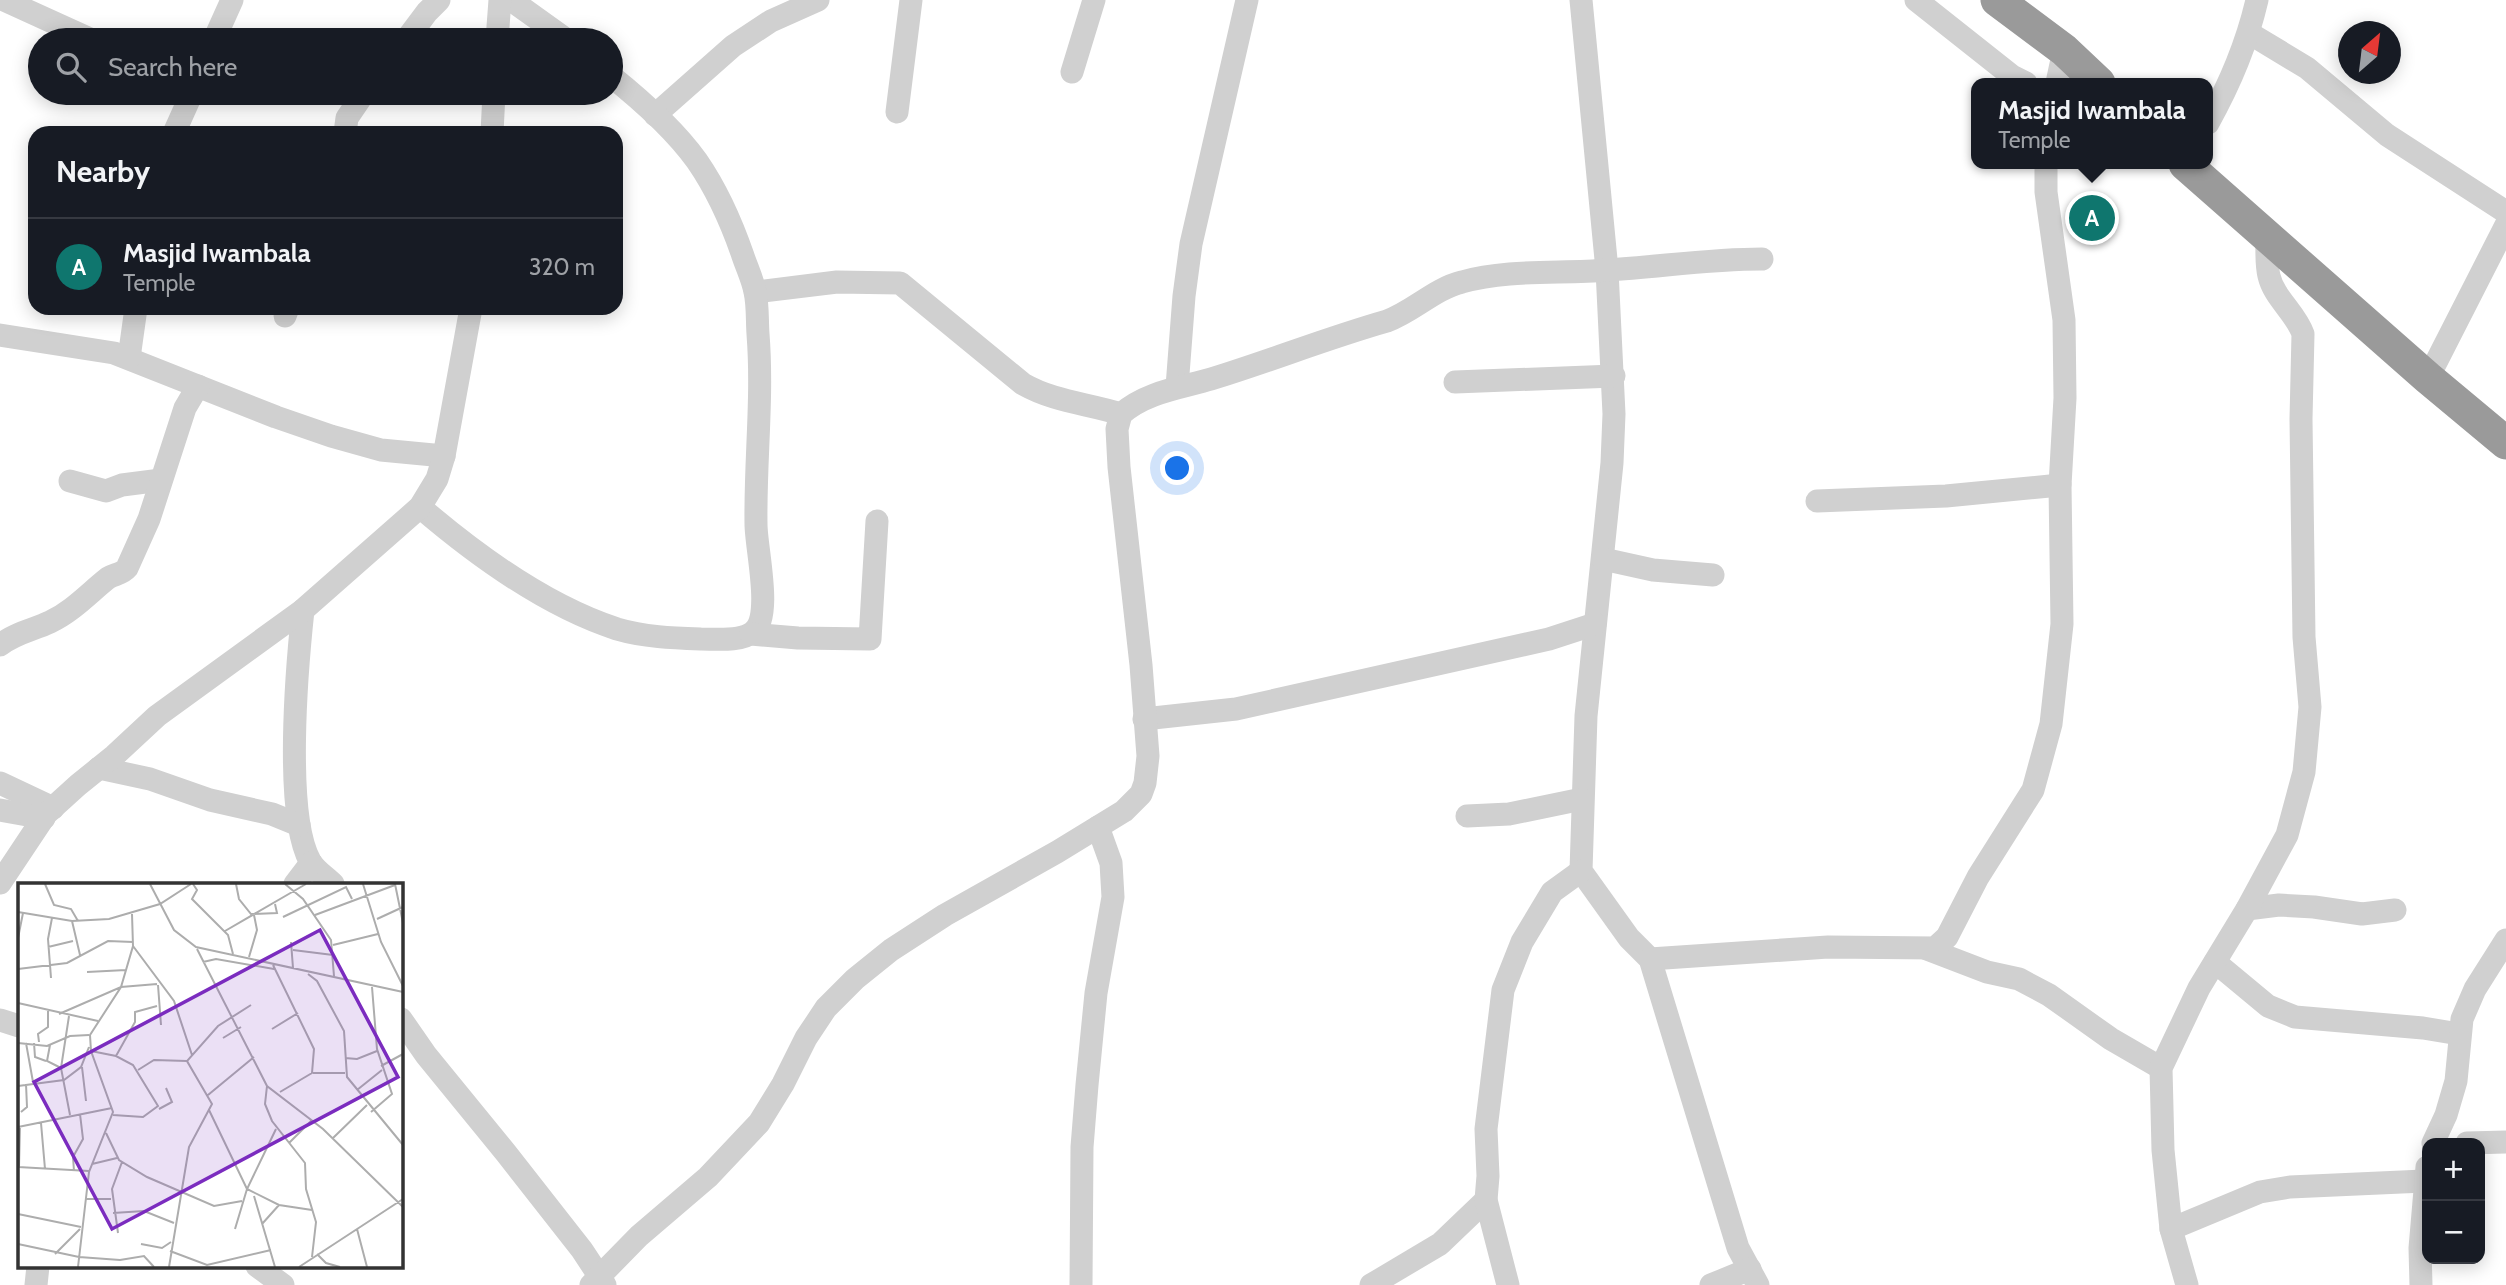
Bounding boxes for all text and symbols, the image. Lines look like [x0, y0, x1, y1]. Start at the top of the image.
north arrow [2338, 21, 2401, 84]
search box [28, 28, 623, 105]
icon: search [52, 48, 90, 86]
text: Search here [108, 51, 237, 83]
popup [1971, 78, 2213, 169]
text: Masjid Iwambala [1998, 94, 2186, 126]
text: Temple [1998, 126, 2070, 154]
text: Nearby [56, 153, 150, 190]
pin: A [2069, 192, 2115, 244]
text: Masjid Iwambala [123, 237, 311, 269]
text: A [72, 253, 86, 281]
text: 320 m [529, 253, 595, 281]
text: Temple [123, 269, 195, 297]
your location [1160, 451, 1194, 485]
inset map [18, 883, 402, 1268]
map controls [2422, 1138, 2485, 1264]
button: + [2422, 1138, 2485, 1201]
button: − [2422, 1201, 2485, 1264]

